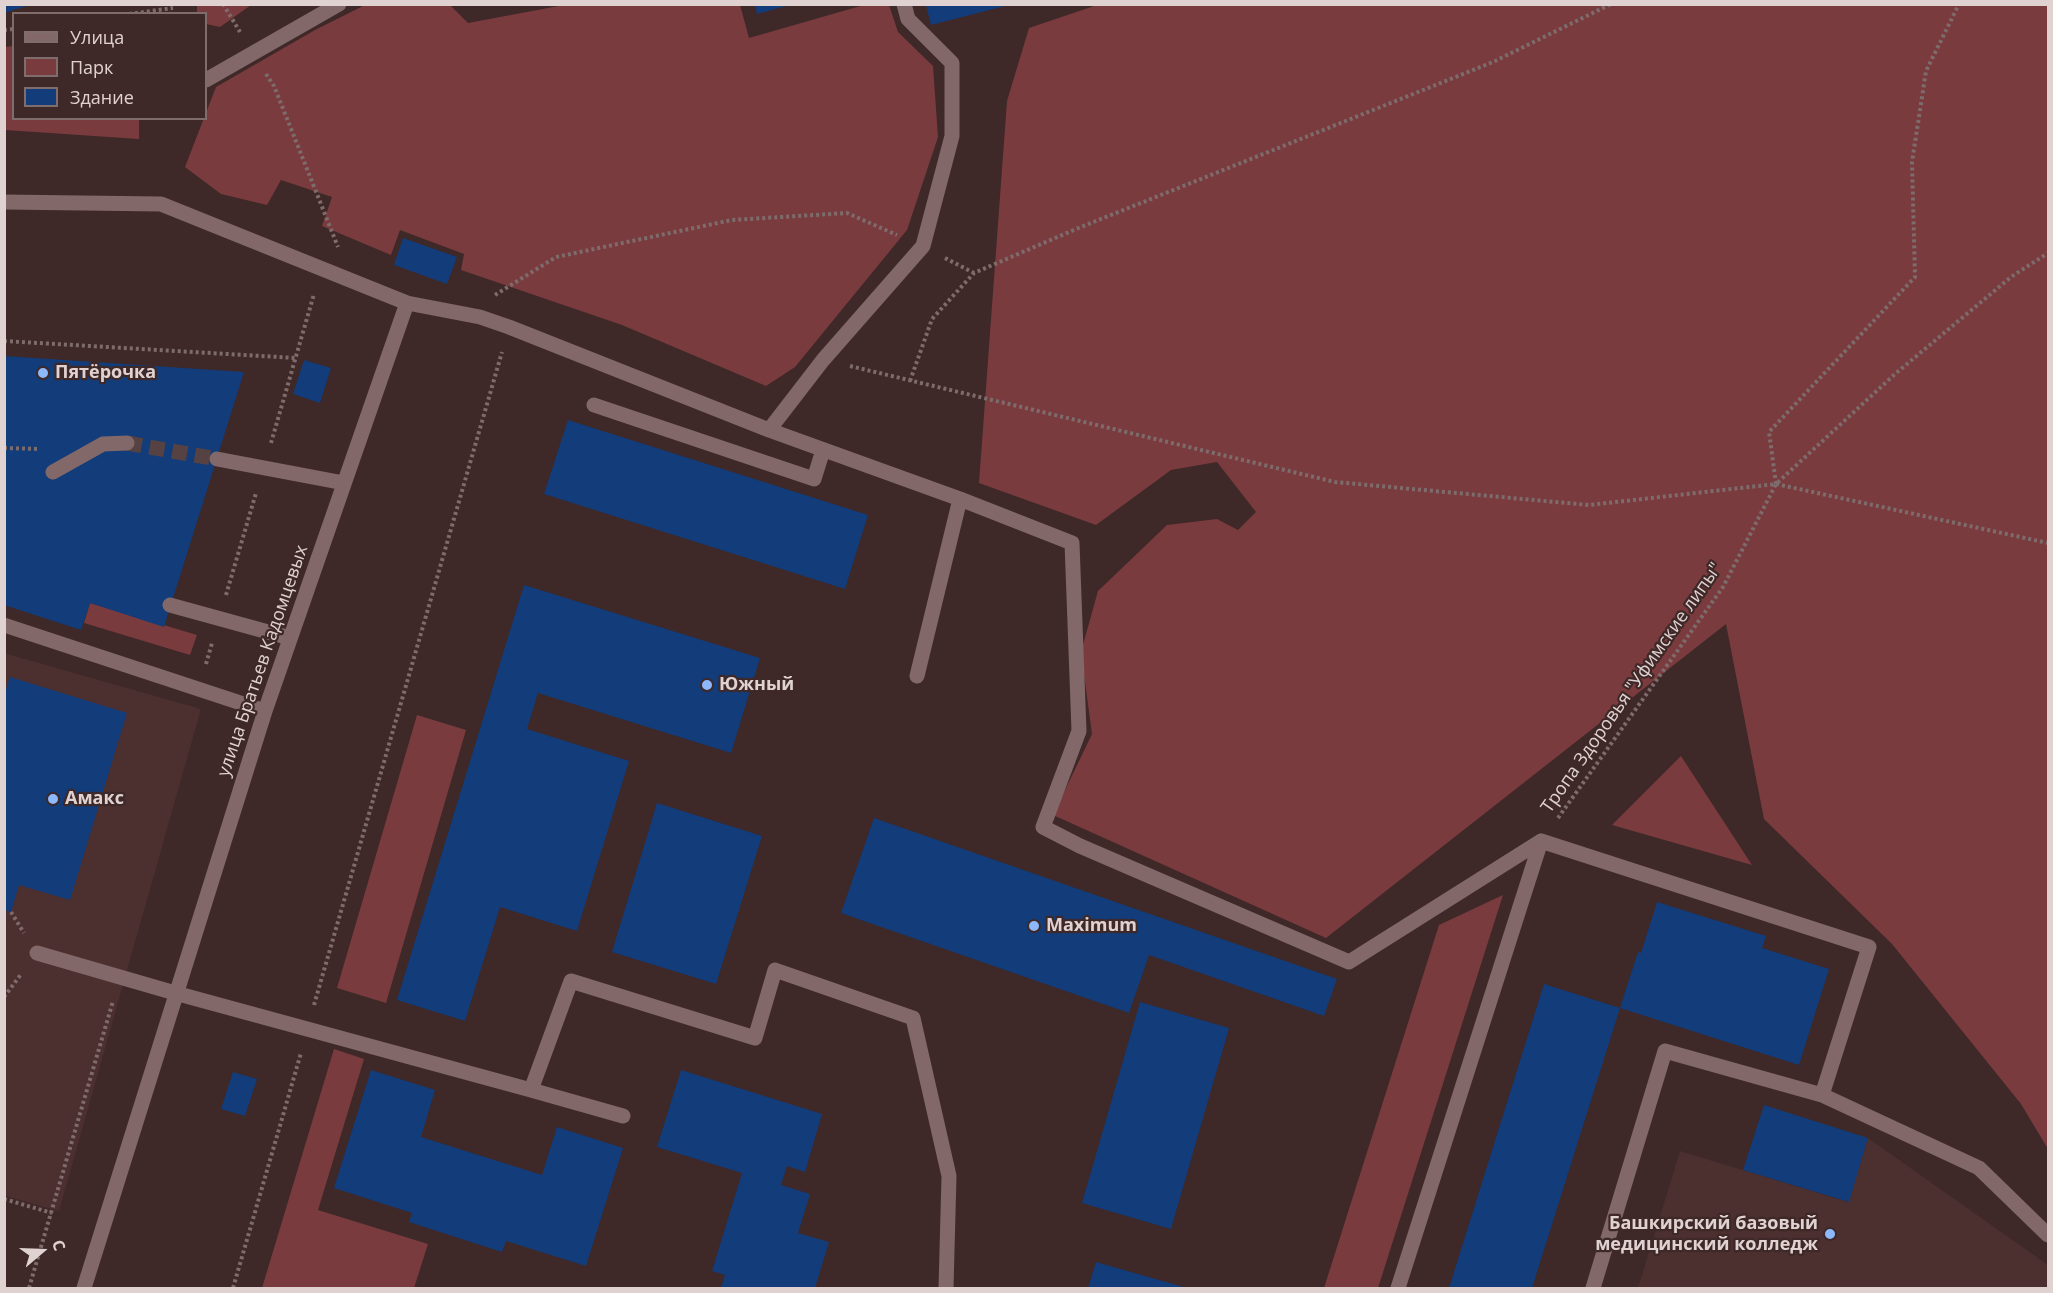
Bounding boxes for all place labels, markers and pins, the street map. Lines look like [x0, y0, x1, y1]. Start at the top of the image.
place label: Пятёрочка [55, 362, 156, 384]
marker: Пятёрочка [36, 366, 50, 380]
place label: Южный [719, 674, 794, 696]
marker: Южный [700, 678, 714, 692]
place label: Амакс [65, 788, 124, 810]
marker: Амакс [46, 792, 60, 806]
place label: Maximum [1046, 915, 1137, 937]
marker: Maximum [1027, 919, 1041, 933]
place label: Башкирский базовый медицинский колледж [1595, 1213, 1818, 1256]
marker: Башкирский базовый медицинский колледж [1823, 1227, 1837, 1241]

